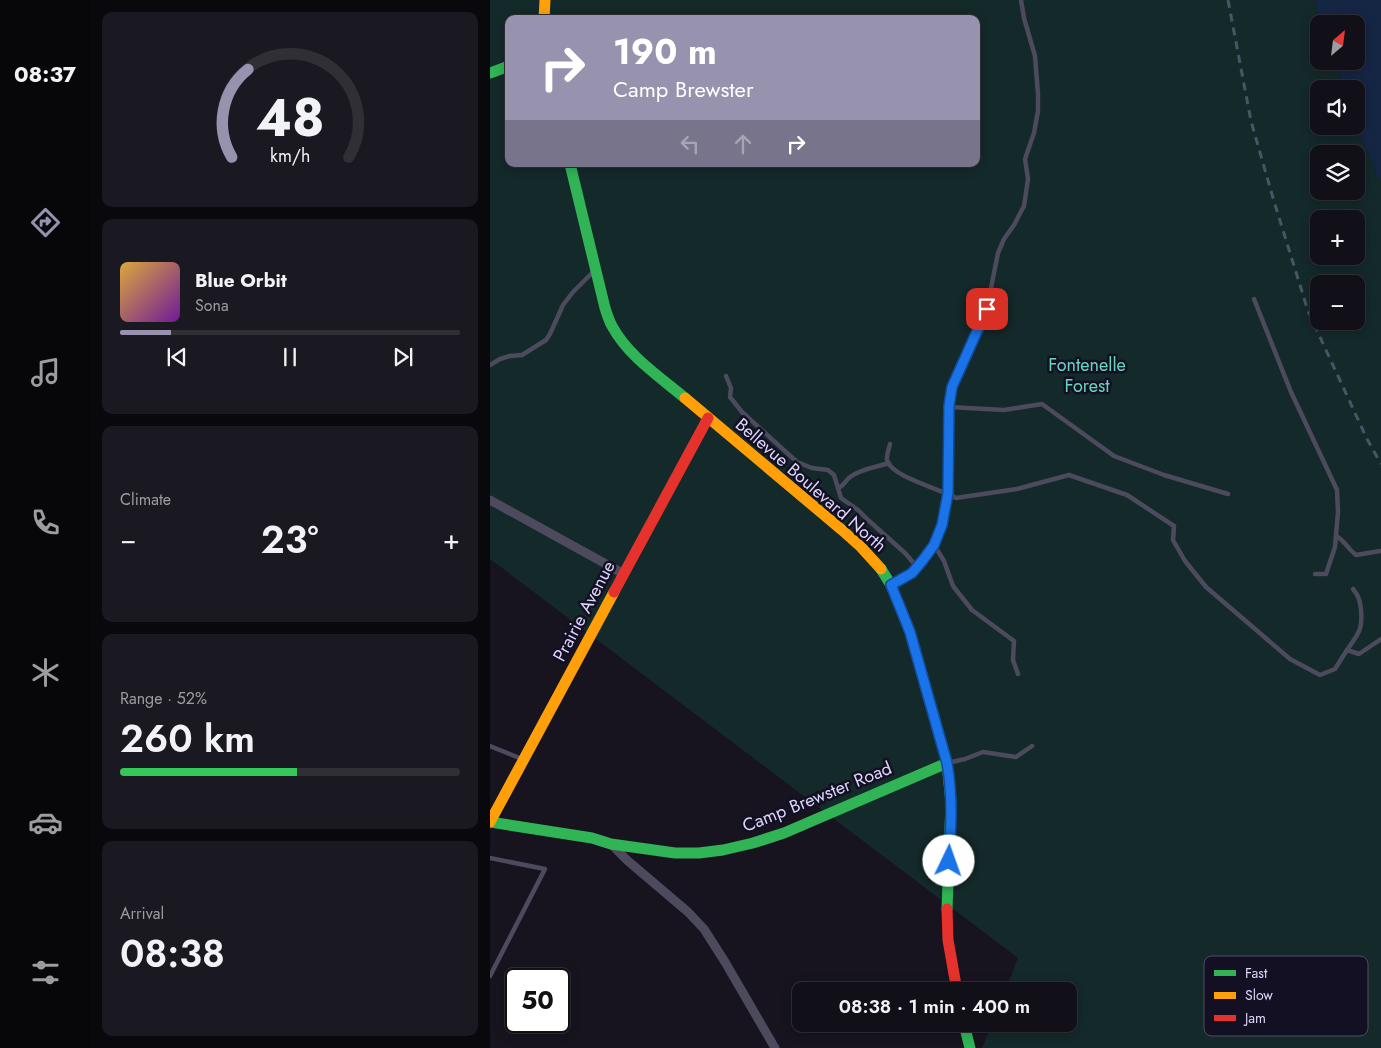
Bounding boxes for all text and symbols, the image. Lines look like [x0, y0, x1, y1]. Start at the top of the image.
north arrow [1310, 15, 1365, 70]
map controls [1310, 15, 1365, 330]
text: 190 m [613, 27, 717, 77]
icon: right [530, 35, 595, 100]
text: 08:37 [14, 58, 76, 90]
text: Camp Brewster [613, 73, 753, 105]
text: 48 [256, 80, 324, 156]
button: sound [1310, 80, 1365, 135]
icon: left [676, 130, 704, 158]
icon: ahead [729, 130, 757, 158]
icon: right [782, 130, 810, 158]
text: km/h [270, 143, 310, 169]
button: layers [1310, 145, 1365, 200]
icon: directions [28, 205, 63, 240]
button: + [1310, 210, 1365, 265]
text: Blue Orbit [195, 267, 287, 294]
button: − [1310, 275, 1365, 330]
pin [966, 288, 1008, 330]
text: Sona [195, 294, 229, 317]
icon: arrive [973, 295, 1001, 323]
icon: previous [163, 343, 191, 371]
icon: pause [276, 343, 304, 371]
icon: next [389, 343, 417, 371]
park label: Fontenelle Forest [1048, 352, 1126, 399]
icon: music [28, 355, 63, 390]
street label: Bellevue Boulevard North [730, 412, 892, 558]
text: Climate [120, 488, 171, 511]
icon: phone [28, 505, 63, 540]
text: 23° [261, 512, 318, 567]
text: − [120, 519, 137, 560]
text: + [443, 519, 460, 560]
street label: Prairie Avenue [547, 556, 621, 666]
icon: climate [28, 655, 63, 690]
text: Range · 52% [120, 687, 207, 710]
text: 260 km [120, 711, 255, 766]
street label: Camp Brewster Road [738, 755, 896, 839]
icon: car [28, 805, 63, 840]
position arrow [922, 834, 974, 886]
text: Arrival [120, 902, 164, 925]
text: 08:38 [120, 926, 225, 981]
icon: filters [28, 955, 63, 990]
legend [1204, 956, 1368, 1036]
text: Fast [1245, 963, 1268, 983]
speed limit sign: 50 [505, 968, 570, 1033]
text: Slow [1245, 985, 1273, 1005]
text: 08:38 · 1 min · 400 m [839, 993, 1030, 1020]
text: Jam [1243, 1008, 1266, 1028]

